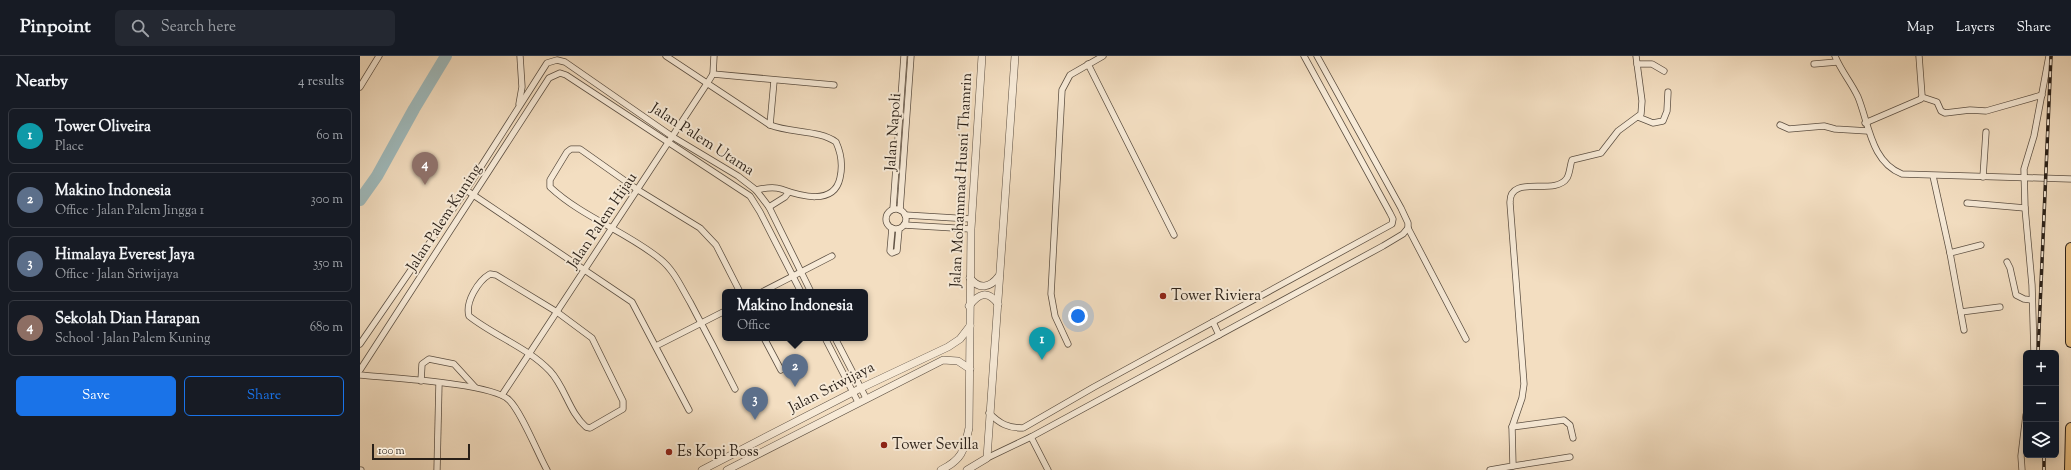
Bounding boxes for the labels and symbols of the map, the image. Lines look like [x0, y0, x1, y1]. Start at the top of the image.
street label: Jalan Mohammad Husni Thamrin [946, 72, 978, 289]
street label: Jalan Napoli [881, 92, 907, 173]
street label: Jalan Palem Utama [645, 98, 758, 181]
pin: 4 [412, 152, 438, 185]
street label: Jalan Palem Kuning [402, 160, 488, 277]
street label: Jalan Palem Hijau [562, 168, 643, 274]
place label: Tower Riviera [1171, 286, 1261, 307]
marker: Tower Riviera [1158, 291, 1168, 301]
your location [1068, 306, 1088, 326]
pin: 1 [1029, 327, 1055, 360]
pin: 2 [782, 354, 808, 387]
street label: Jalan Sriwijaya [785, 357, 879, 419]
pin: 3 [742, 387, 768, 420]
place label: Tower Sevilla [892, 435, 979, 456]
marker: Tower Sevilla [879, 440, 889, 450]
scale bar [372, 442, 470, 461]
place label: Es Kopi Boss [677, 442, 759, 463]
marker: Es Kopi Boss [664, 447, 674, 457]

